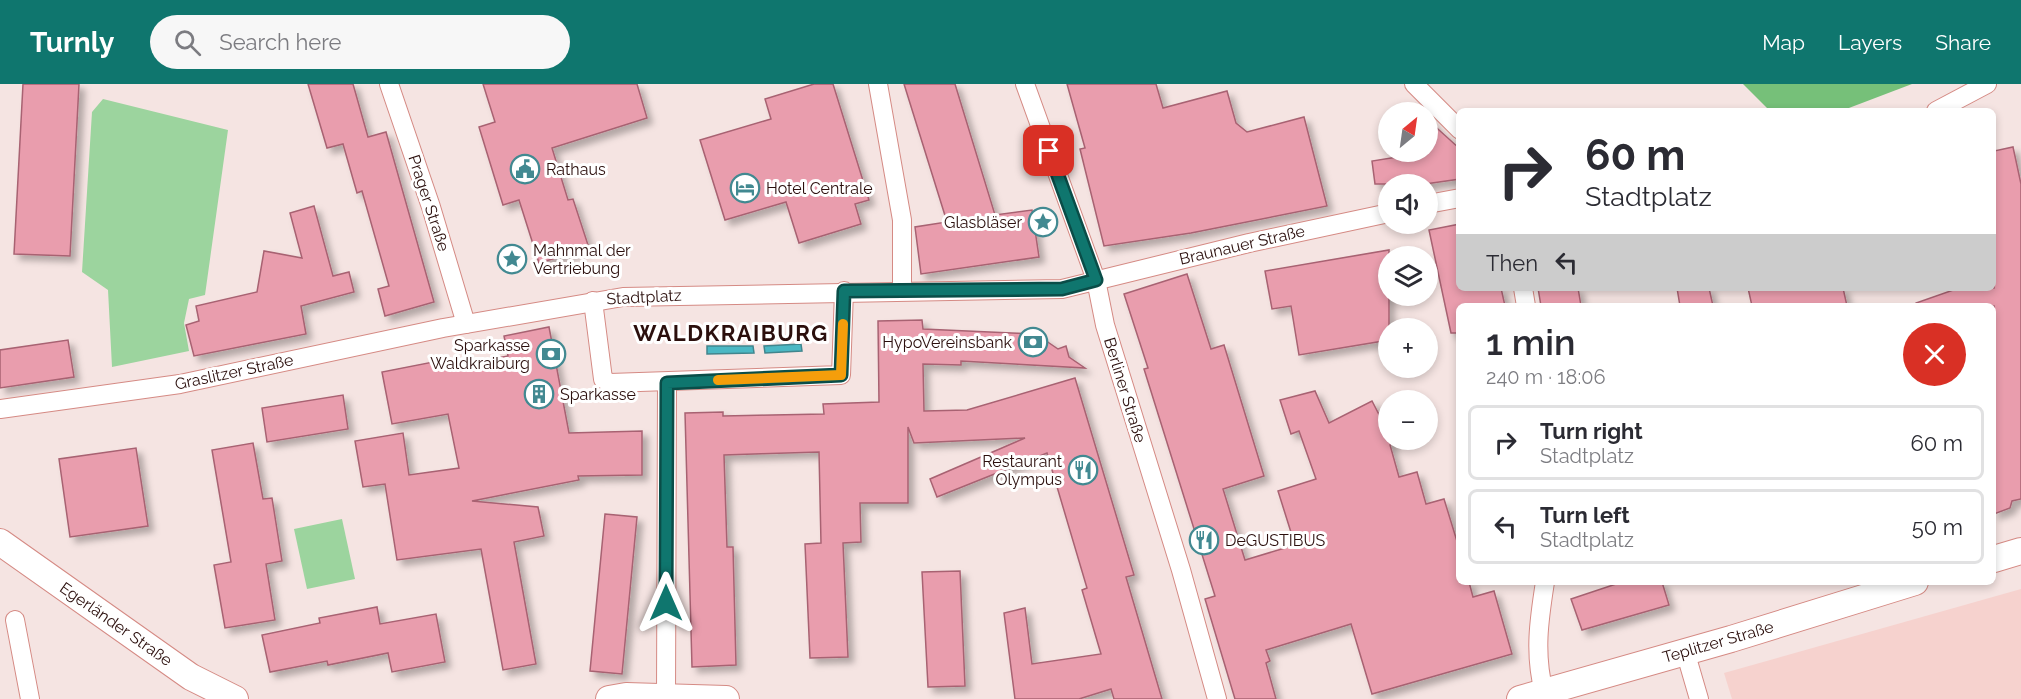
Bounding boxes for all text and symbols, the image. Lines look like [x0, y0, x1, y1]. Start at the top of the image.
search box [150, 15, 570, 69]
text: Turnly [30, 26, 114, 59]
icon: search [171, 26, 204, 59]
text: Search here [219, 29, 341, 55]
text: Map [1762, 30, 1805, 55]
text: Layers [1838, 30, 1902, 55]
text: Share [1935, 30, 1991, 55]
north arrow [1378, 102, 1438, 162]
map controls [1378, 102, 1438, 450]
pin [1023, 125, 1074, 176]
text: 60 m [1585, 131, 1685, 180]
icon: right [1486, 132, 1564, 210]
icon: arrive [1032, 134, 1065, 167]
street label: Prager Straße [404, 152, 454, 254]
public building icon: Rathaus [509, 153, 541, 185]
place label: Rathaus [546, 160, 606, 179]
hotel icon: Hotel Centrale [729, 172, 761, 204]
button: sound [1378, 174, 1438, 234]
place label: Hotel Centrale [766, 179, 873, 198]
text: Stadtplatz [1585, 181, 1712, 212]
place icon: Glasbläser [1027, 206, 1059, 238]
place label: Glasbläser [944, 213, 1022, 232]
street label: Braunauer Straße [1177, 221, 1307, 269]
place label: Mahnmal der Vertriebung [533, 241, 631, 278]
place icon: Mahnmal der Vertriebung [496, 243, 528, 275]
button: layers [1378, 246, 1438, 306]
icon: left [1550, 246, 1583, 279]
text: Then [1486, 250, 1538, 276]
street label: Stadtplatz [606, 286, 682, 308]
button: + [1378, 318, 1438, 378]
district label: WALDKRAIBURG [633, 320, 829, 346]
text: 1 min [1486, 321, 1575, 363]
button: close [1903, 323, 1966, 386]
bank icon: HypoVereinsbank [1017, 326, 1049, 358]
place label: HypoVereinsbank [882, 333, 1013, 352]
street label: Berliner Straße [1100, 335, 1150, 445]
place label: Sparkasse Waldkraiburg [430, 336, 530, 373]
bank icon: Sparkasse Waldkraiburg [535, 338, 567, 370]
street label: Graslitzer Straße [173, 350, 295, 394]
text: 240 m · 18:06 [1486, 365, 1606, 389]
building icon: Sparkasse [523, 378, 555, 410]
place label: Sparkasse [560, 385, 636, 404]
button: − [1378, 390, 1438, 450]
text: Turn right [1540, 418, 1643, 444]
icon: right [1489, 426, 1522, 459]
text: 60 m [1910, 430, 1963, 456]
text: Stadtplatz [1540, 444, 1634, 468]
place label: Restaurant Olympus [982, 452, 1063, 489]
restaurant icon: Restaurant Olympus [1067, 454, 1099, 486]
text: Turn left [1540, 502, 1630, 528]
icon: left [1489, 510, 1522, 543]
text: 50 m [1912, 514, 1963, 540]
restaurant icon: DeGUSTIBUS [1188, 524, 1220, 556]
text: Stadtplatz [1540, 528, 1634, 552]
place label: DeGUSTIBUS [1225, 531, 1326, 550]
position arrow [634, 571, 698, 635]
street label: Egerländer Straße [56, 578, 176, 670]
street label: Teplitzer Straße [1660, 617, 1776, 667]

